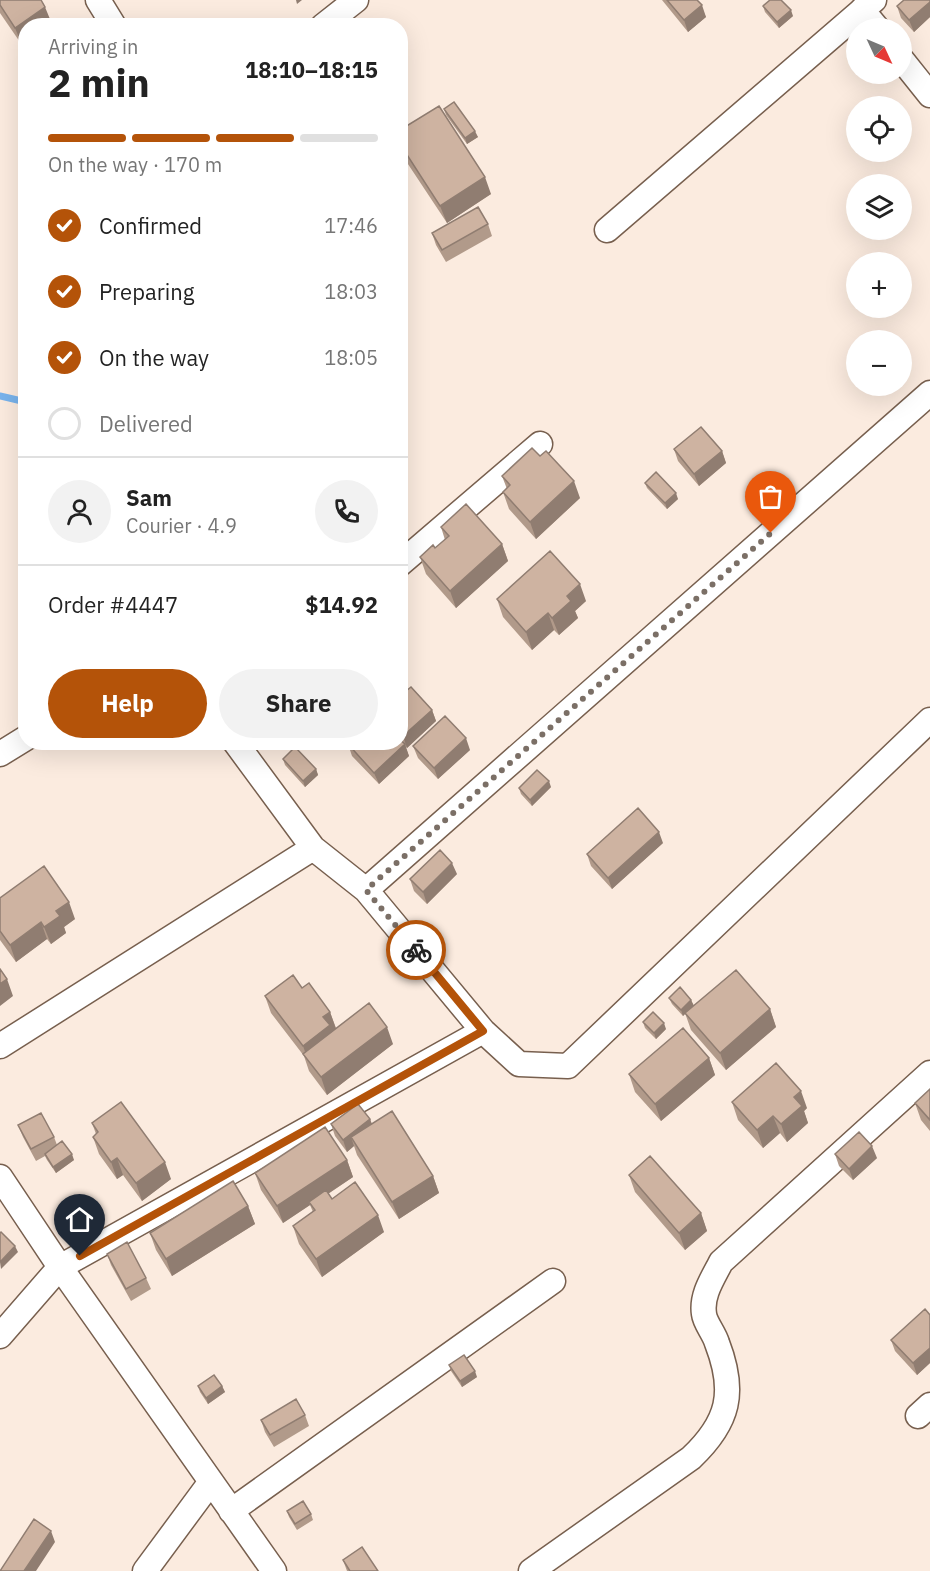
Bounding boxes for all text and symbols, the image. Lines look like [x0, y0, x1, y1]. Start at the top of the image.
north arrow [846, 18, 912, 84]
map controls [846, 18, 912, 396]
text: Arriving in [48, 33, 138, 60]
text: 18:10–18:15 [245, 55, 378, 84]
text: 2 min [48, 57, 150, 108]
button: locate [846, 96, 912, 162]
text: On the way · 170 m [48, 151, 222, 178]
button: layers [846, 174, 912, 240]
icon: check [48, 209, 81, 242]
text: Confirmed [99, 211, 202, 240]
text: 17:46 [324, 212, 378, 239]
button: + [846, 252, 912, 318]
icon: check [48, 275, 81, 308]
text: Preparing [99, 277, 194, 306]
text: 18:03 [324, 278, 378, 305]
button: − [846, 330, 912, 396]
icon: check [48, 341, 81, 374]
text: On the way [99, 343, 209, 372]
text: 18:05 [324, 344, 378, 371]
text: Delivered [99, 409, 193, 438]
pin [745, 471, 796, 533]
button: person [48, 480, 111, 543]
button: phone [315, 480, 378, 543]
icon: bag [754, 480, 787, 513]
text: Sam [126, 483, 172, 512]
text: Courier · 4.9 [126, 512, 237, 539]
text: Order #4447 [48, 590, 178, 619]
text: $14.92 [305, 590, 378, 619]
button: Help [48, 669, 207, 738]
button: Share [219, 669, 378, 738]
courier [386, 920, 446, 980]
icon: bike [400, 934, 433, 967]
pin [54, 1194, 105, 1256]
icon: home [63, 1203, 96, 1236]

